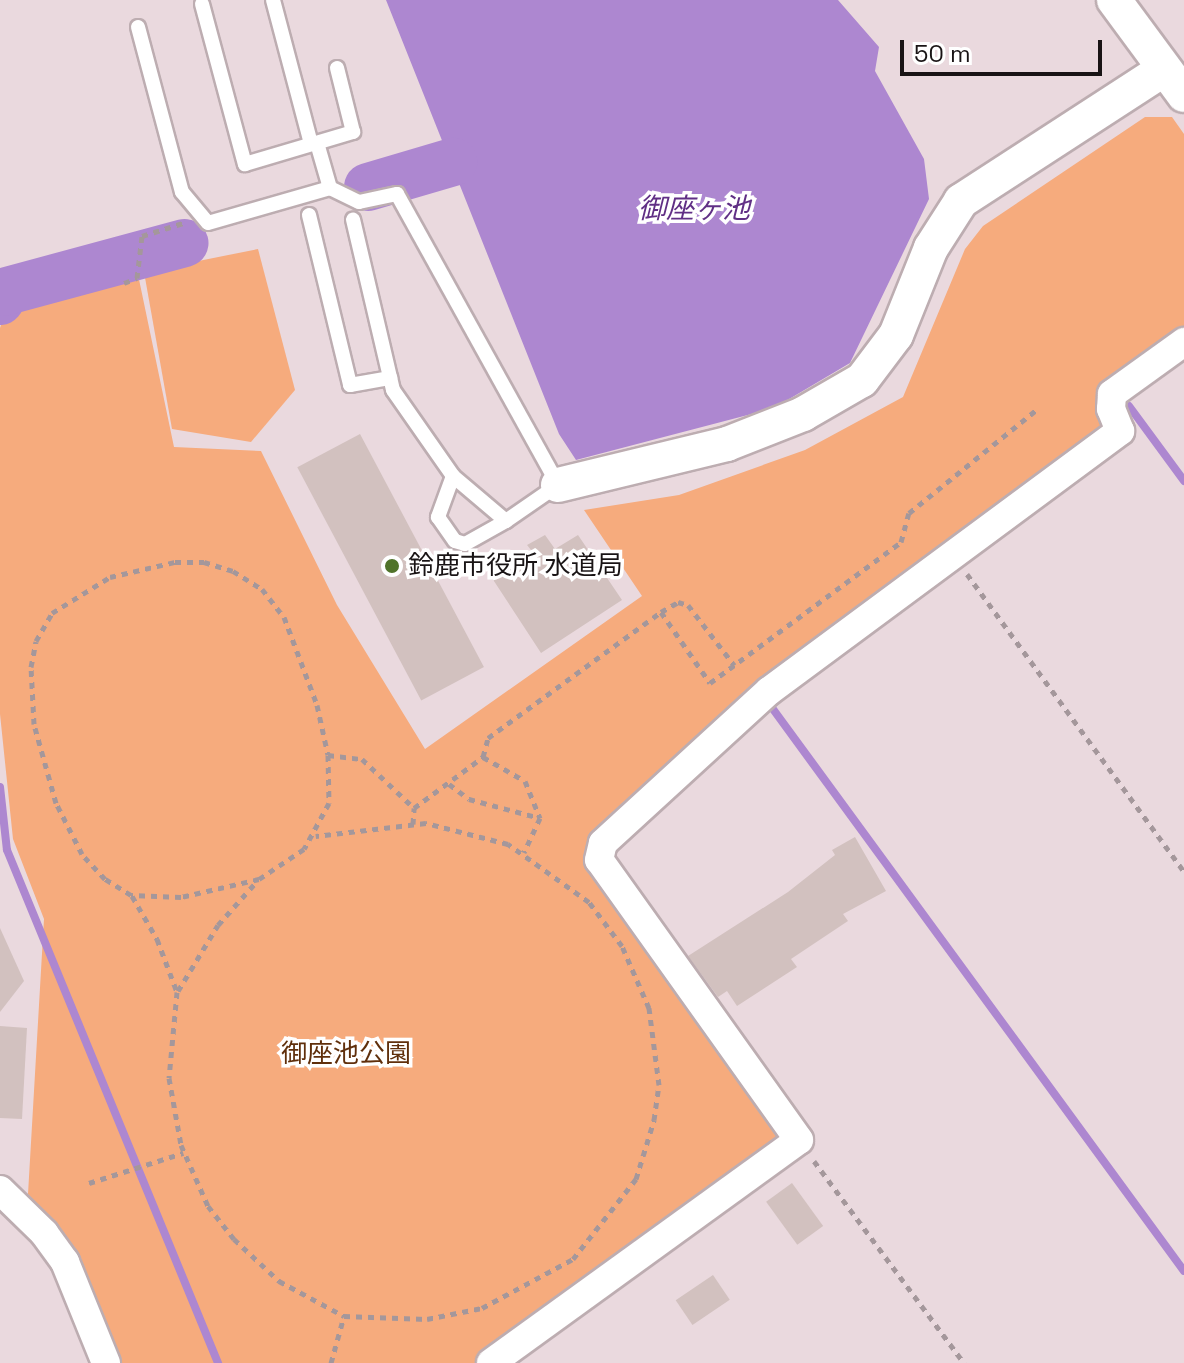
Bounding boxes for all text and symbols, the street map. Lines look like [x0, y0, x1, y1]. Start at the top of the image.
scale bar [904, 24, 1106, 74]
text: 50 m [914, 38, 971, 69]
water label: 御座ヶ池 [638, 191, 750, 225]
place label: 鈴鹿市役所 水道局 [408, 550, 623, 582]
marker: 鈴鹿市役所 水道局 [383, 557, 401, 575]
park label: 御座池公園 [281, 1038, 411, 1070]

